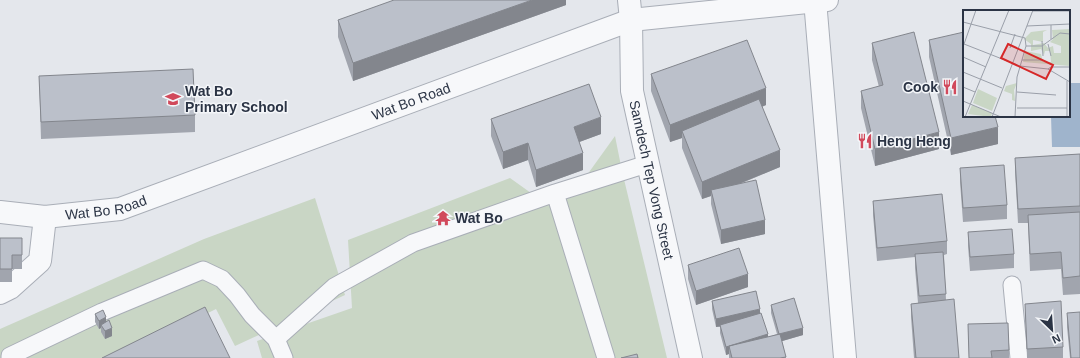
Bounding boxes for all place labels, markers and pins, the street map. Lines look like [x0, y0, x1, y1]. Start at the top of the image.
restaurant icon: Cook [941, 78, 959, 96]
place label: Cook [903, 79, 938, 95]
place label: Wat Bo Primary School [185, 83, 288, 115]
school or university icon: Wat Bo Primary School [164, 90, 182, 108]
restaurant icon: Heng Heng [856, 132, 874, 150]
place label: Heng Heng [877, 133, 951, 149]
temple icon: Wat Bo [434, 209, 452, 227]
place label: Wat Bo [455, 210, 503, 226]

